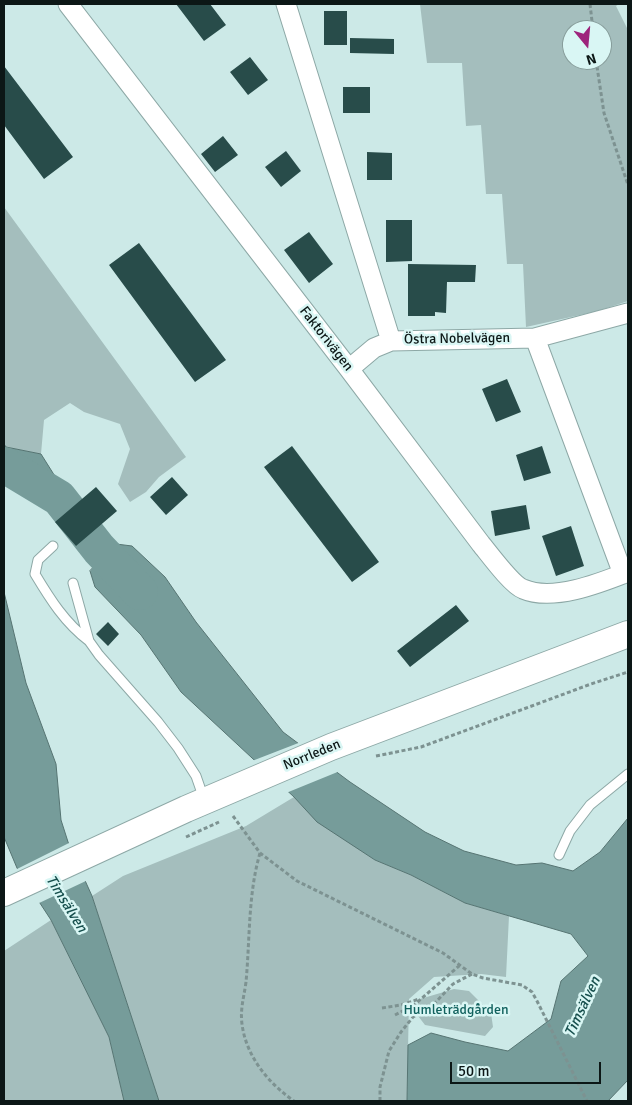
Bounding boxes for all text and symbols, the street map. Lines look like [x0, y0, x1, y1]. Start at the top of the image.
north arrow [562, 20, 612, 70]
text: N [584, 49, 598, 68]
street label: Faktorivägen [296, 303, 356, 375]
street label: Östra Nobelvägen [404, 330, 510, 348]
street label: Norrleden [281, 736, 343, 774]
water label: Timsälven [41, 872, 91, 936]
water label: Timsälven [561, 974, 605, 1040]
park label: Humleträdgården [403, 1002, 509, 1018]
scale bar [452, 1052, 603, 1084]
text: 50 m [458, 1062, 489, 1080]

